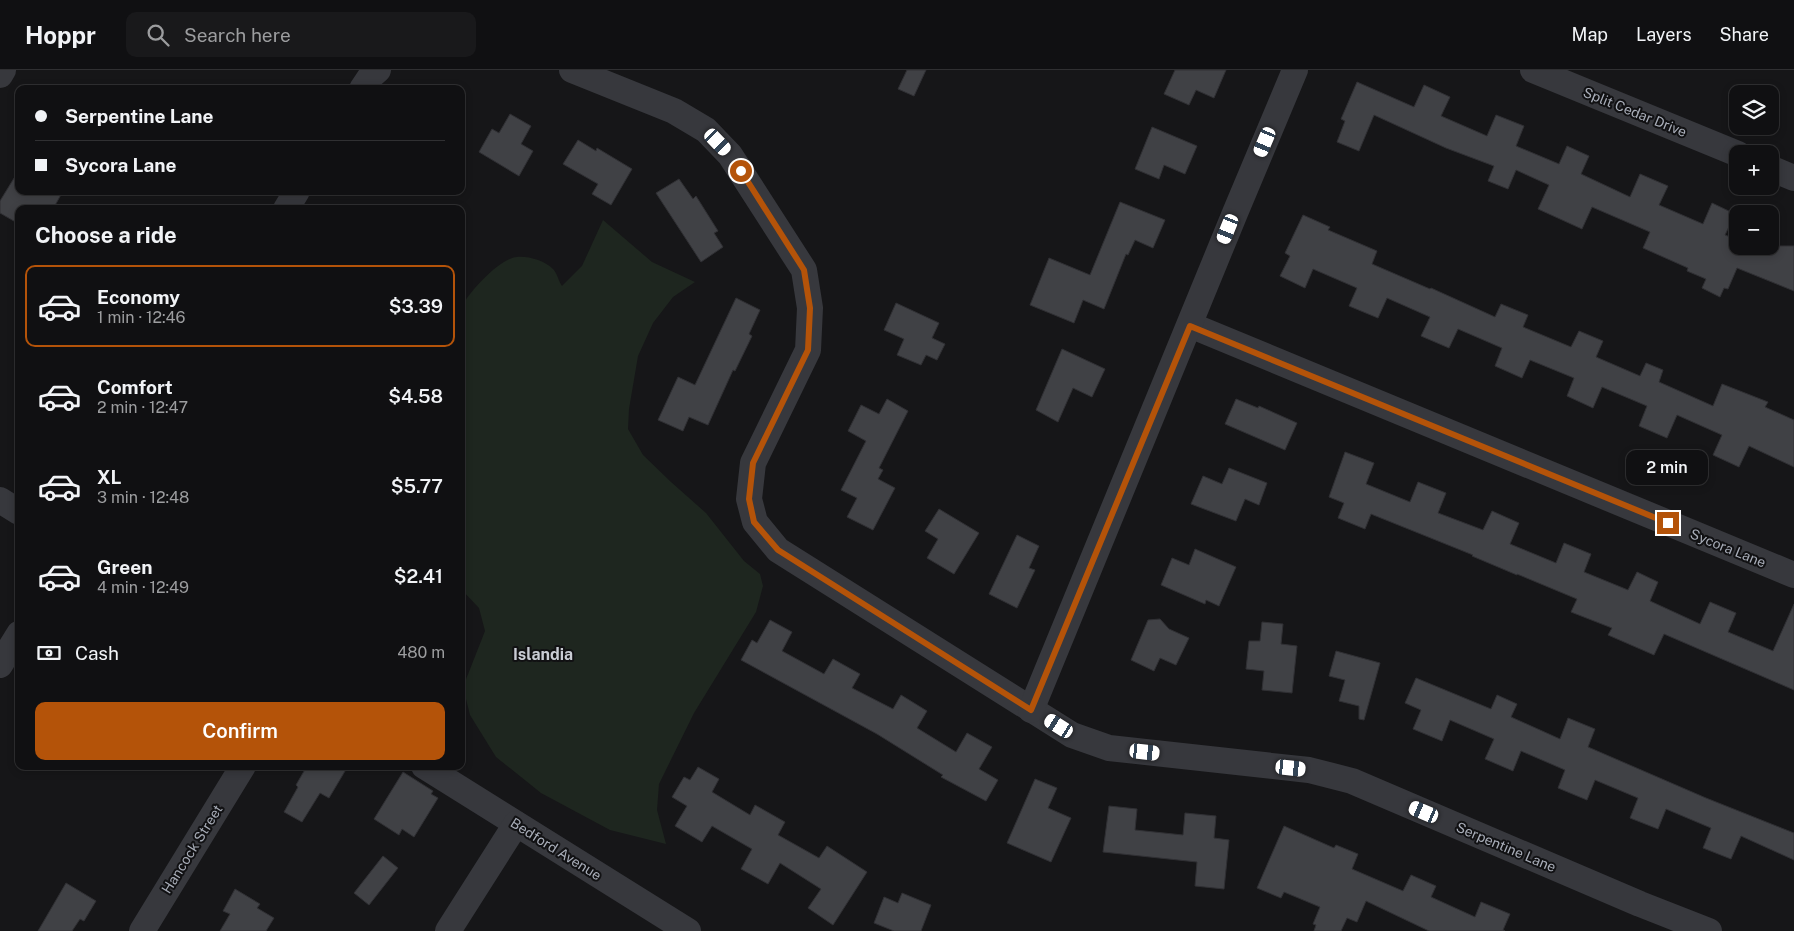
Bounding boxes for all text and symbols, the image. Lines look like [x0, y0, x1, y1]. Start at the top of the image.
search box [126, 12, 476, 57]
text: Hoppr [25, 21, 96, 49]
icon: search [144, 21, 172, 49]
text: Search here [184, 24, 291, 46]
text: Map [1572, 24, 1608, 45]
text: Layers [1636, 24, 1692, 45]
text: Share [1720, 24, 1769, 45]
street label: Split Cedar Drive [1581, 84, 1689, 140]
map controls [1729, 85, 1779, 255]
button: layers [1729, 85, 1779, 135]
text: Serpentine Lane [65, 105, 214, 127]
car [1252, 125, 1277, 159]
car [702, 126, 733, 158]
button: + [1729, 145, 1779, 195]
text: Sycora Lane [65, 154, 176, 176]
route start [730, 160, 752, 182]
button: − [1729, 205, 1779, 255]
car [1215, 212, 1240, 246]
text: Choose a ride [35, 222, 177, 248]
icon: car [37, 284, 82, 329]
text: Economy [97, 286, 180, 308]
text: $3.39 [389, 295, 443, 317]
text: 1 min · 12:46 [97, 308, 185, 327]
icon: car [37, 374, 82, 419]
text: Comfort [97, 376, 173, 398]
text: $4.58 [388, 385, 443, 407]
text: 2 min · 12:47 [97, 398, 188, 417]
callout: 2 min [1627, 450, 1709, 486]
text: 2 min [1646, 458, 1688, 477]
icon: car [37, 464, 82, 509]
text: XL [97, 466, 122, 488]
text: $5.77 [391, 475, 443, 497]
text: 3 min · 12:48 [97, 488, 189, 507]
route end [1657, 512, 1679, 534]
street label: Sycora Lane [1688, 526, 1768, 570]
icon: car [37, 554, 82, 599]
text: Green [97, 556, 152, 578]
text: $2.41 [394, 565, 443, 587]
text: 4 min · 12:49 [97, 578, 189, 597]
icon: cash [35, 639, 63, 667]
text: Cash [75, 642, 119, 664]
text: 480 m [397, 643, 445, 662]
district label: Islandia [513, 645, 573, 664]
button: Confirm [35, 702, 445, 760]
car [1042, 712, 1075, 740]
car [1129, 743, 1160, 761]
car [1275, 759, 1306, 777]
car [1407, 799, 1440, 825]
street label: Hancock Street [158, 802, 226, 896]
street label: Bedford Avenue [508, 815, 605, 883]
street label: Serpentine Lane [1454, 819, 1558, 875]

